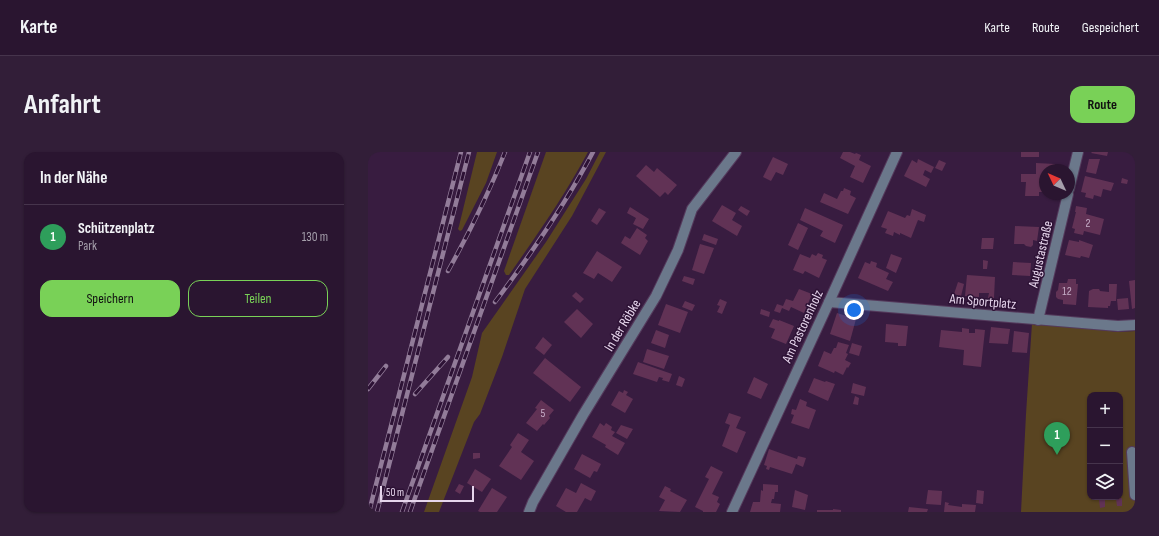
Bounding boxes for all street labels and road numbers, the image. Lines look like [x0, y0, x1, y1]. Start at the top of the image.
street label: Augustastraße [1024, 219, 1056, 290]
street label: Am Pastorenholz [778, 287, 827, 366]
street label: Am Sportplatz [948, 290, 1017, 313]
street label: In der Röbke [600, 296, 645, 354]

